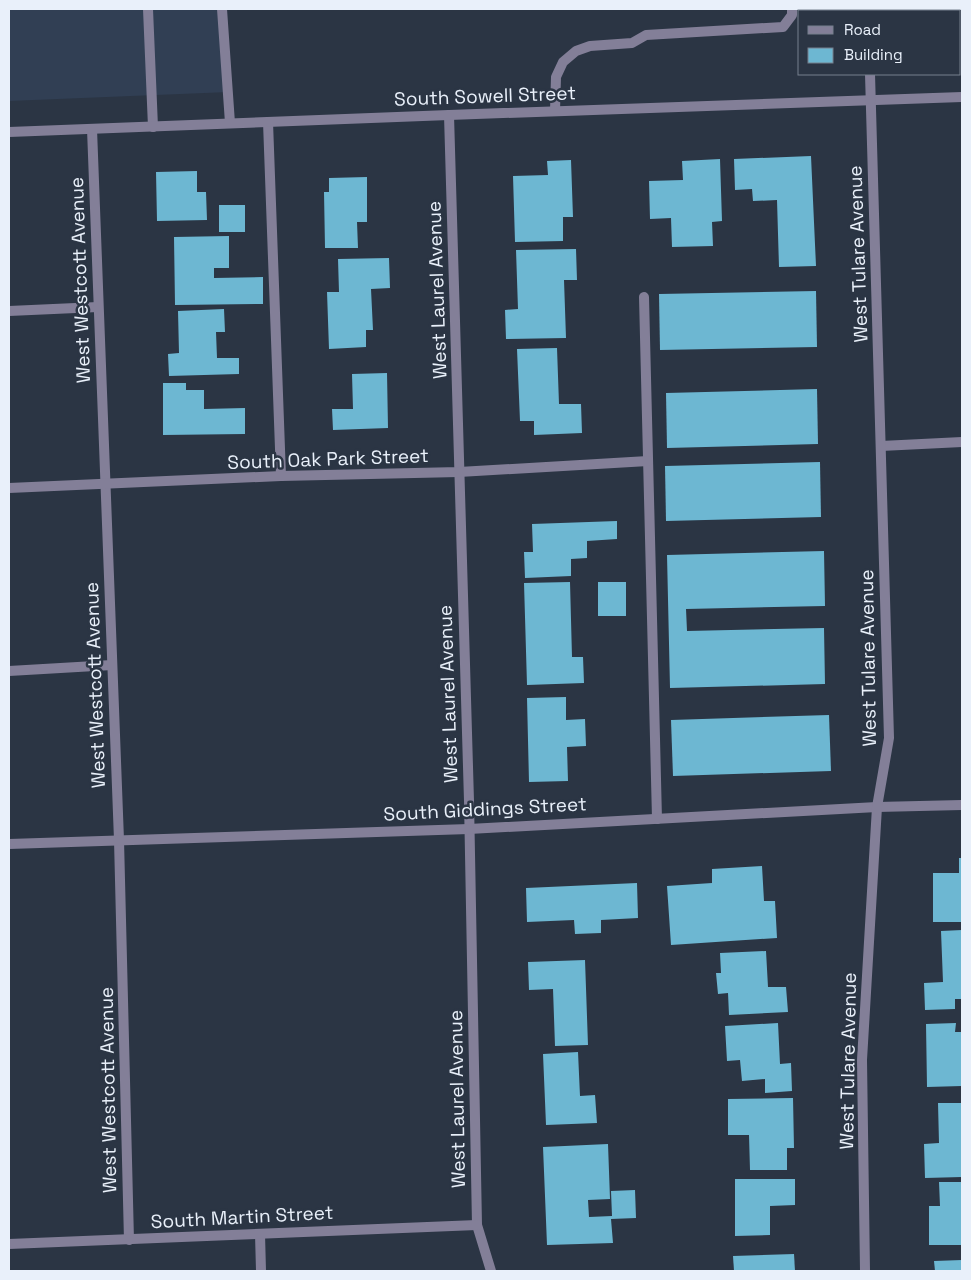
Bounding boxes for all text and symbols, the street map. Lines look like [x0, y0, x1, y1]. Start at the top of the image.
legend [798, 10, 961, 75]
text: Road [844, 20, 881, 39]
text: Building [844, 45, 903, 64]
street label: South Sowell Street [394, 80, 576, 112]
street label: West Tulare Avenue [842, 165, 874, 343]
street label: West Westcott Avenue [64, 176, 96, 384]
street label: West Laurel Avenue [421, 201, 453, 379]
street label: South Oak Park Street [227, 443, 429, 475]
street label: West Tulare Avenue [854, 569, 882, 747]
street label: West Westcott Avenue [79, 581, 111, 789]
street label: West Laurel Avenue [432, 605, 464, 783]
street label: South Giddings Street [383, 791, 587, 827]
street label: West Tulare Avenue [834, 972, 862, 1150]
street label: West Westcott Avenue [94, 987, 122, 1193]
street label: West Laurel Avenue [443, 1010, 471, 1188]
street label: South Martin Street [150, 1200, 334, 1234]

